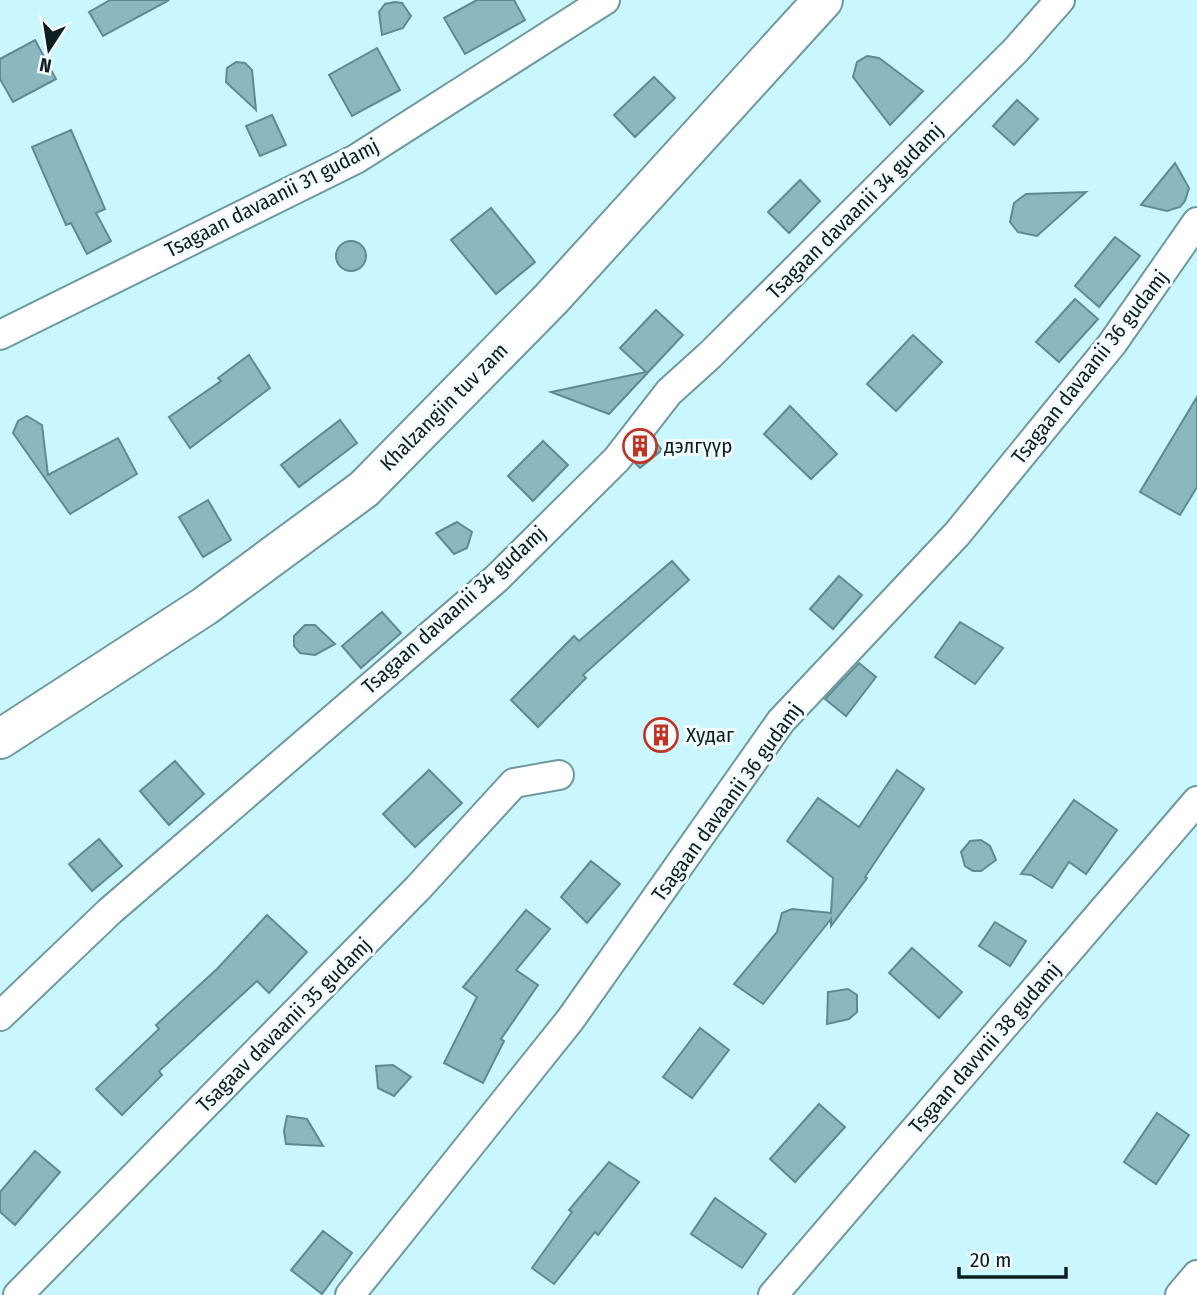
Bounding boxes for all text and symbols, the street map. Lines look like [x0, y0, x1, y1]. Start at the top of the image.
north arrow [14, 14, 84, 84]
text: N [38, 53, 54, 78]
street label: Tsagaan davaanii 34 gudamj [761, 117, 949, 305]
street label: Tsagaan davaanii 31 gudamj [161, 133, 383, 263]
street label: Tsagaan davaanii 36 gudamj [1006, 265, 1174, 469]
street label: Khalzangiin tuv zam [375, 338, 513, 476]
building icon: дэлгүүр [621, 427, 659, 465]
place label: дэлгүүр [664, 433, 732, 459]
street label: Tsagaan davaanii 34 gudamj [357, 520, 551, 700]
street label: Tsagaan davaanii 36 gudamj [646, 698, 808, 906]
building icon: Худаг [642, 716, 680, 754]
place label: Худаг [686, 722, 735, 748]
street label: Tsagaav davaanii 35 gudamj [191, 932, 377, 1118]
street label: Tsgaan davvnii 38 gudamj [903, 957, 1067, 1139]
scale bar [959, 1236, 1066, 1280]
text: 20 m [970, 1247, 1011, 1273]

